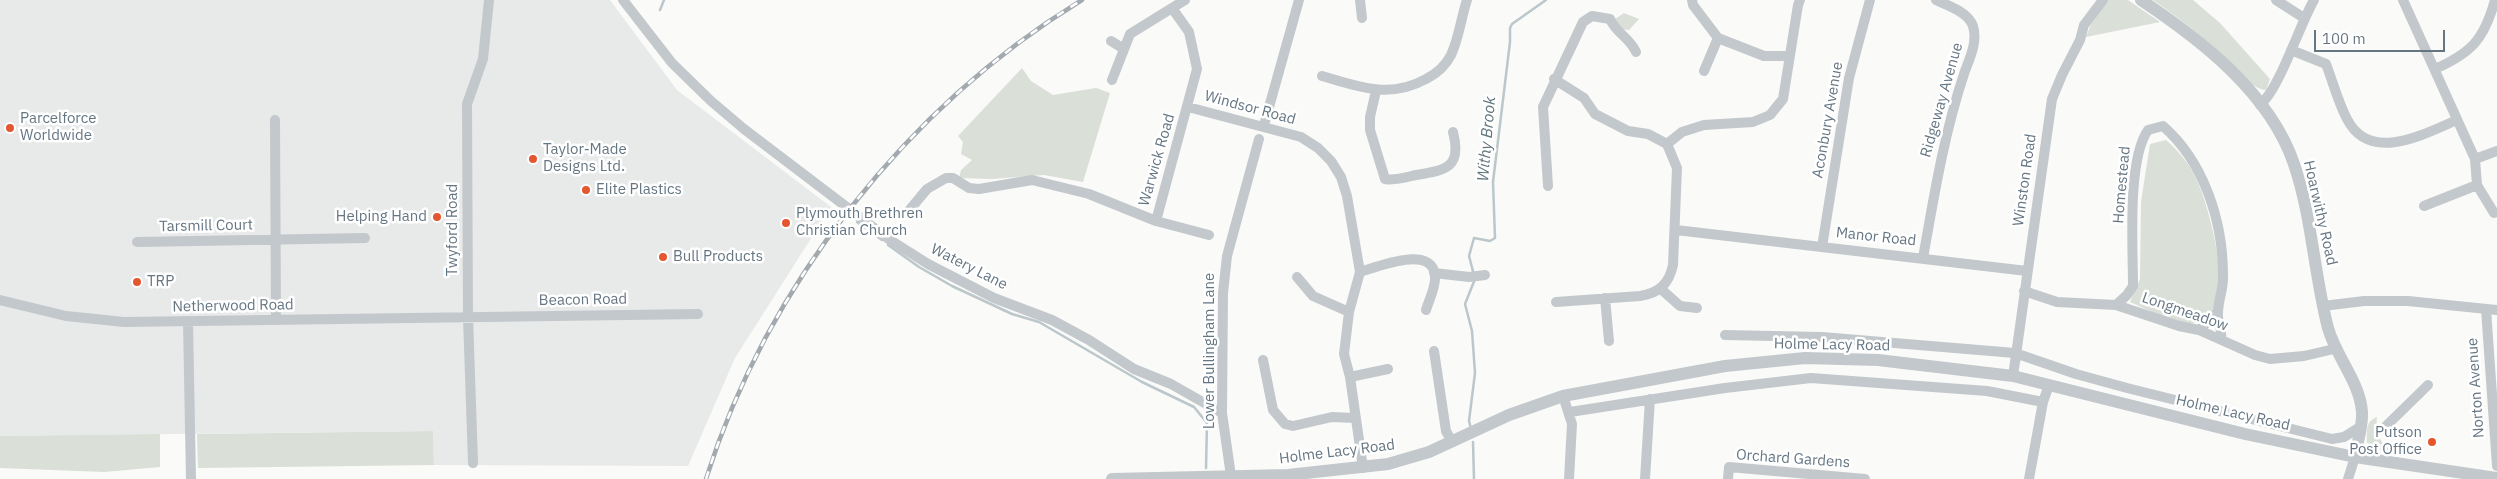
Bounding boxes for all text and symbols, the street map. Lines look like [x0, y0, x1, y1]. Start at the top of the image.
scale bar [2317, 20, 2448, 52]
text: 100 m [2322, 29, 2366, 48]
street label: Ridgeway Avenue [1917, 41, 1967, 159]
street label: Aconbury Avenue [1809, 60, 1847, 180]
street label: Windsor Road [1202, 87, 1298, 129]
water label: Withy Brook [1474, 96, 1500, 182]
place label: Parcelforce Worldwide [20, 110, 96, 145]
street label: Warwick Road [1135, 112, 1179, 208]
marker: Parcelforce Worldwide [4, 122, 16, 134]
street label: Winston Road [2010, 133, 2040, 227]
place label: Taylor-Made Designs Ltd. [543, 141, 627, 176]
street label: Homestead [2110, 146, 2134, 224]
marker: Taylor-Made Designs Ltd. [527, 153, 539, 165]
street label: Hoarwithy Road [2299, 159, 2341, 267]
place label: Elite Plastics [596, 181, 682, 199]
street label: Twyford Road [444, 184, 462, 276]
marker: Elite Plastics [580, 184, 592, 196]
place label: Plymouth Brethren Christian Church [796, 205, 923, 240]
place label: Helping Hand [336, 208, 427, 226]
marker: Helping Hand [431, 211, 443, 223]
street label: Tarsmill Court [159, 216, 253, 236]
marker: Plymouth Brethren Christian Church [780, 217, 792, 229]
street label: Manor Road [1835, 224, 1917, 250]
street label: Watery Lane [928, 240, 1010, 294]
place label: Bull Products [673, 248, 763, 266]
marker: Bull Products [657, 251, 669, 263]
place label: TRP [147, 273, 174, 291]
street label: Lower Bullingham Lane [1201, 273, 1219, 429]
marker: TRP [131, 276, 143, 288]
street label: Longmeadow [2139, 289, 2231, 335]
street label: Beacon Road [539, 290, 627, 310]
street label: Netherwood Road [172, 296, 294, 316]
street label: Holme Lacy Road [1774, 335, 1890, 355]
street label: Norton Avenue [2464, 337, 2488, 439]
street label: Holme Lacy Road [2174, 391, 2292, 435]
place label: Putson Post Office [2349, 424, 2422, 459]
street label: Holme Lacy Road [1278, 436, 1396, 468]
marker: Putson Post Office [2426, 436, 2438, 448]
street label: Orchard Gardens [1735, 446, 1851, 472]

